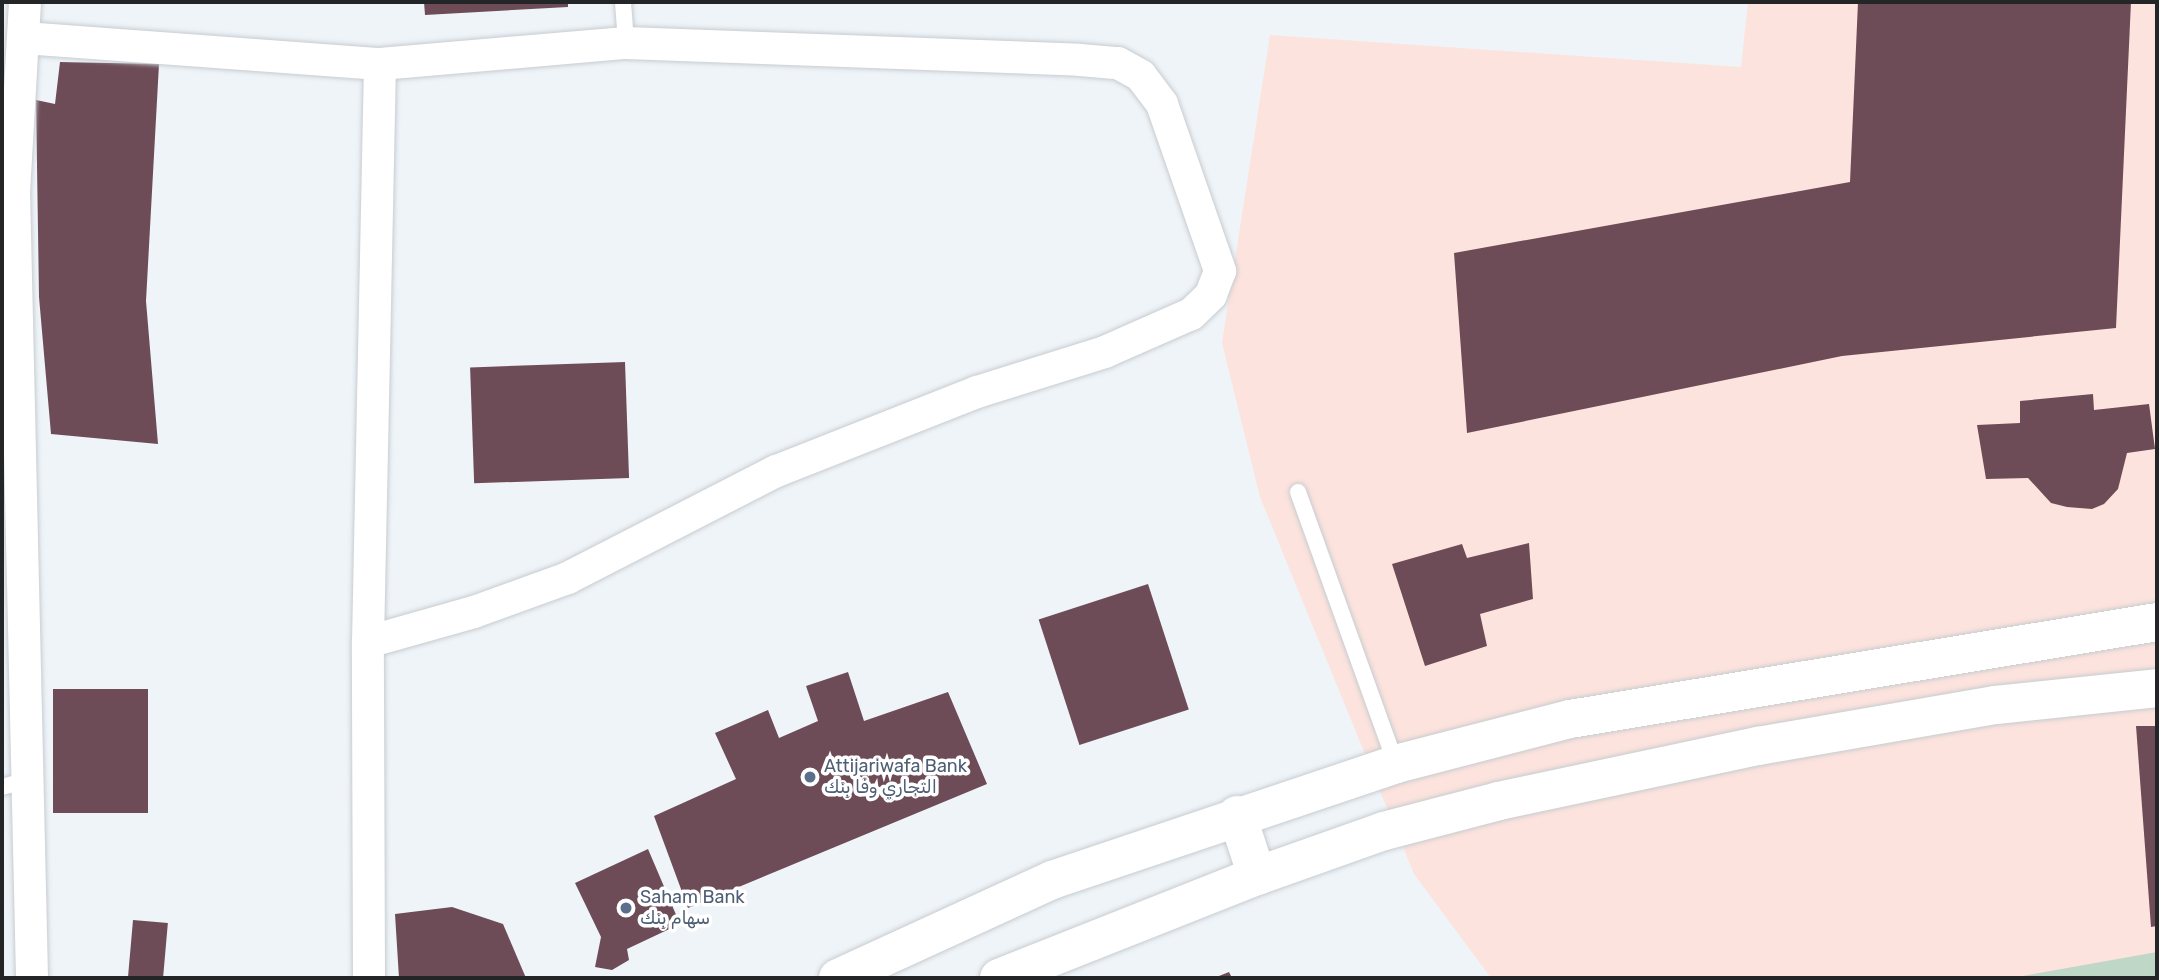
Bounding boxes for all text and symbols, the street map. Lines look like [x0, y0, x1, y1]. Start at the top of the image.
place label: Attijariwafa Bank التجاري وفا بنك [824, 756, 967, 798]
marker: Attijariwafa Bank التجاري وفا بنك [802, 769, 818, 785]
place label: Saham Bank سهام بنك [640, 887, 745, 930]
marker: Saham Bank سهام بنك [618, 900, 634, 916]

